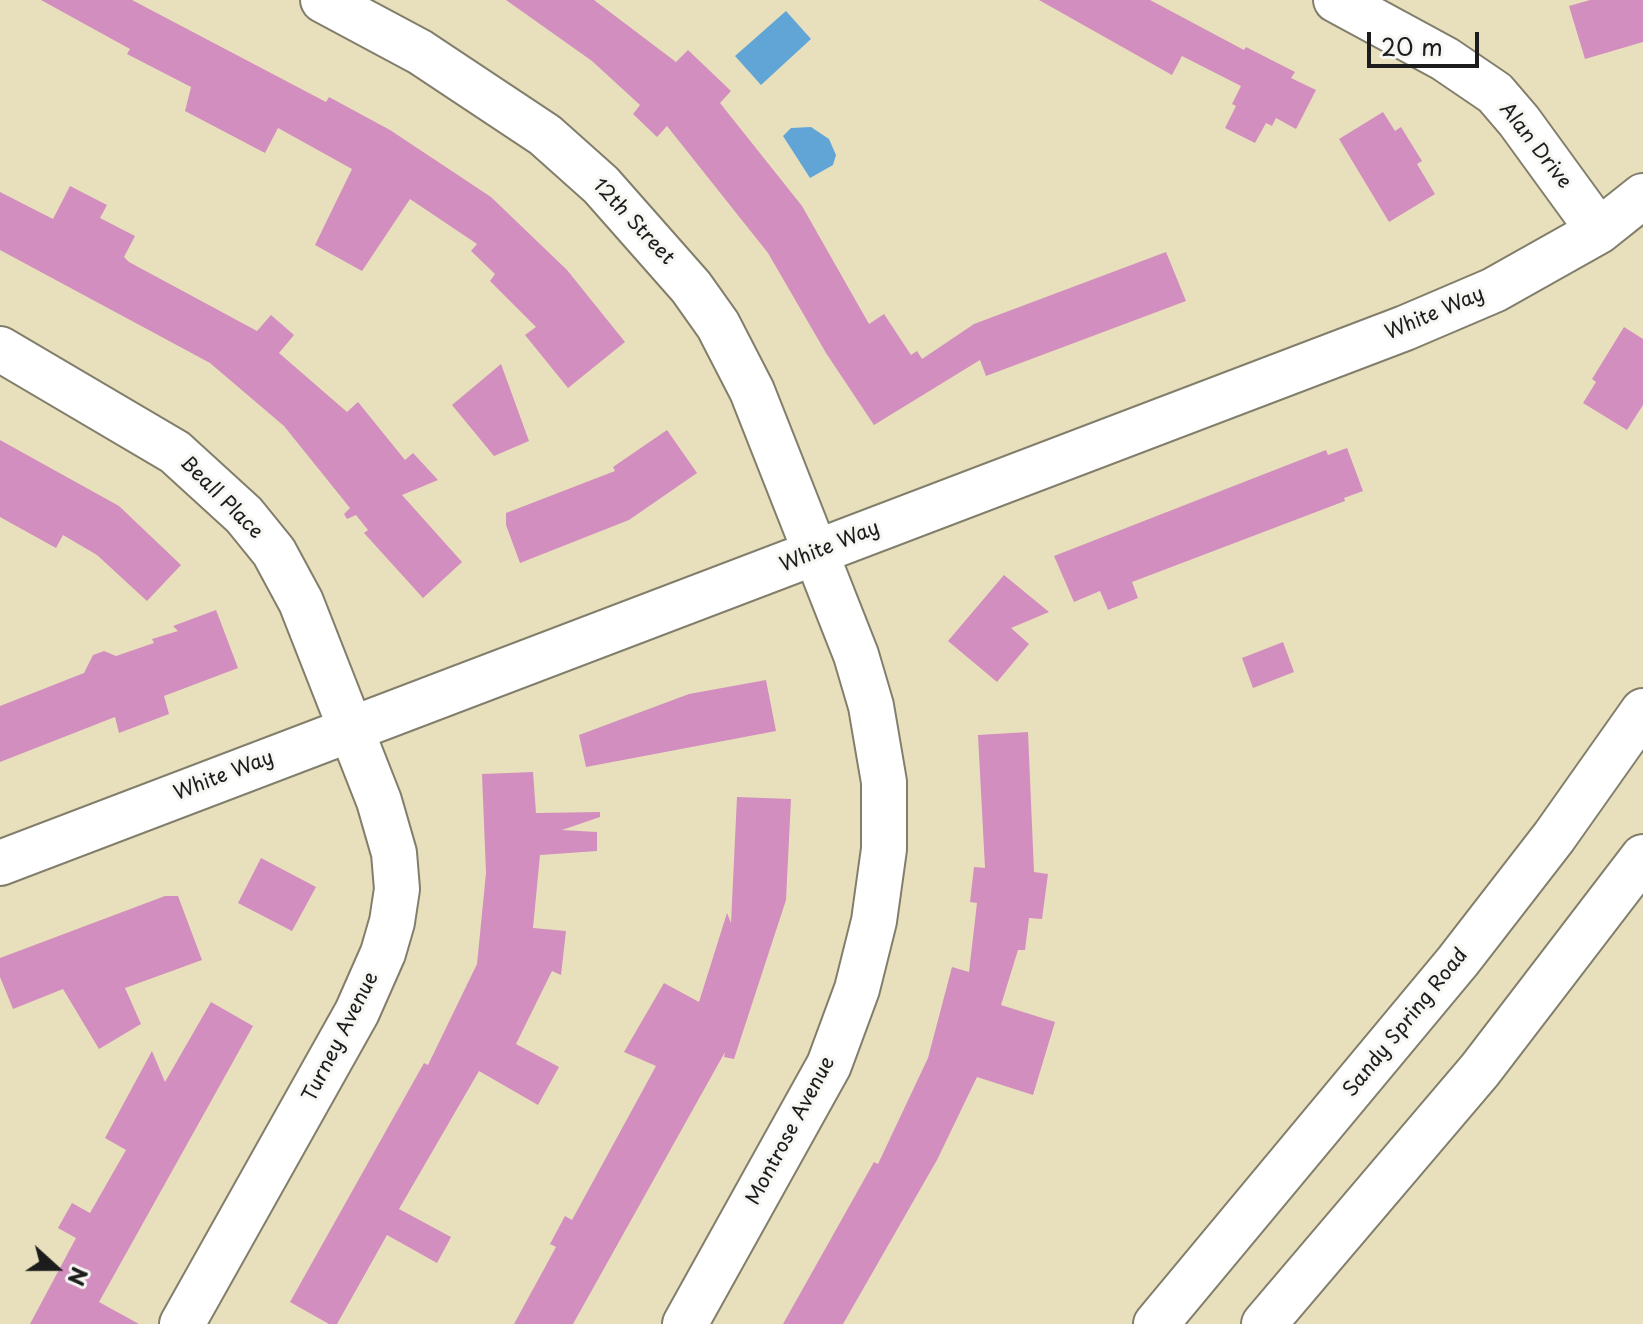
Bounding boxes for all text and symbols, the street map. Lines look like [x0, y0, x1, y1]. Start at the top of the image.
scale bar [1371, 16, 1483, 66]
text: 20 m [1381, 28, 1443, 64]
street label: Alan Drive [1494, 98, 1576, 194]
street label: 12th Street [587, 174, 679, 270]
street label: White Way [1382, 282, 1488, 346]
street label: Beall Place [175, 452, 267, 544]
street label: White Way [777, 516, 883, 578]
street label: White Way [171, 746, 277, 806]
street label: Sandy Spring Road [1339, 944, 1473, 1102]
street label: Turney Avenue [298, 968, 384, 1106]
street label: Montrose Avenue [742, 1053, 840, 1209]
north arrow [16, 1228, 96, 1308]
text: N [60, 1263, 97, 1291]

